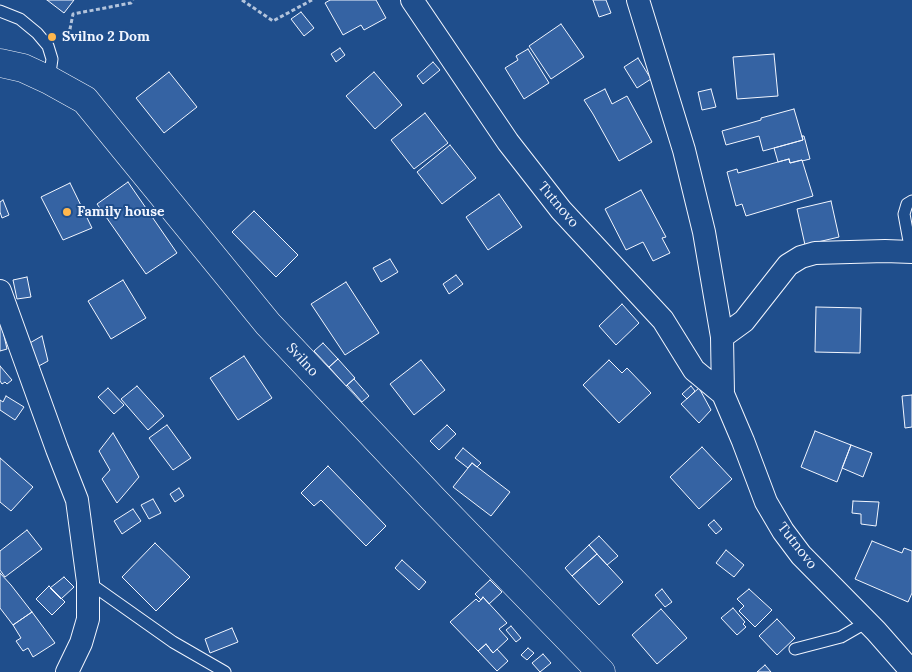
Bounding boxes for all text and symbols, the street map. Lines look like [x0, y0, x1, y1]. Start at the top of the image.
place label: Svilno 2 Dom [62, 29, 150, 45]
marker: Svilno 2 Dom [46, 31, 58, 43]
street label: Tutnovo [534, 179, 582, 231]
place label: Family house [77, 204, 164, 220]
marker: Family house [61, 206, 73, 218]
street label: Svilno [282, 340, 322, 380]
street label: Tutnovo [774, 519, 820, 573]

